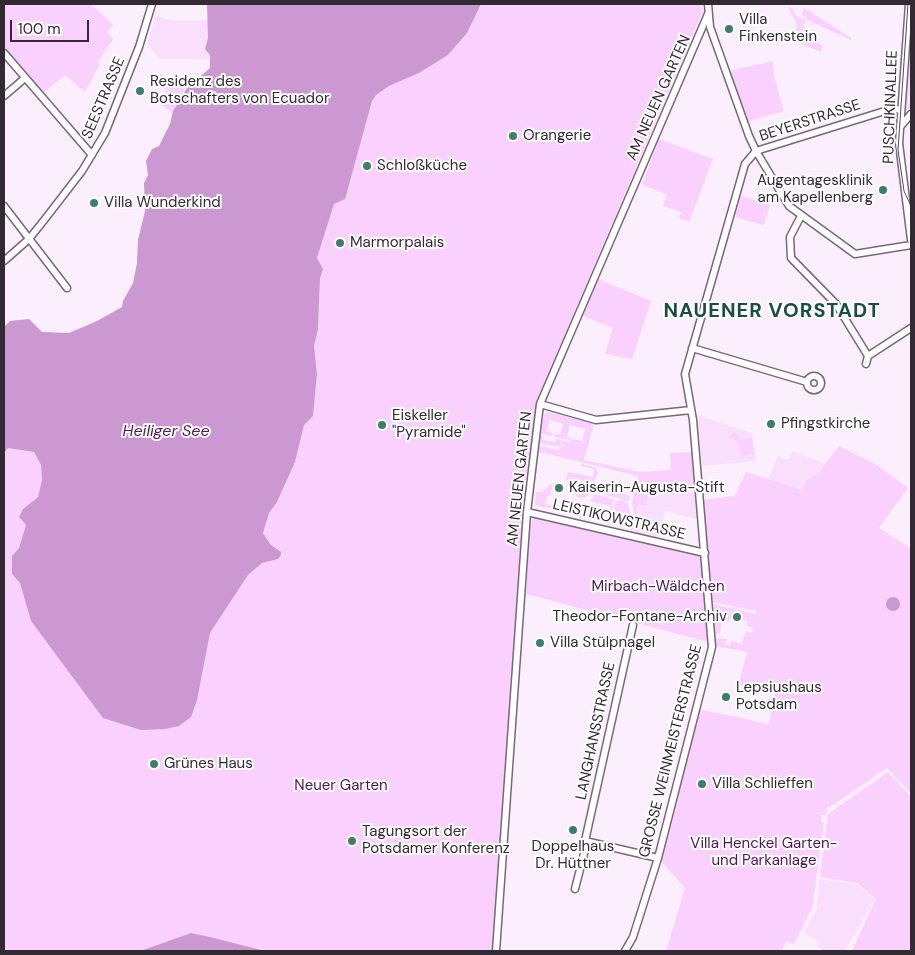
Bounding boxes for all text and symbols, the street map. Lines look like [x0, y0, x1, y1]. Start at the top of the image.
scale bar [12, 10, 91, 42]
place label: Villa Finkenstein [739, 11, 817, 46]
text: 100 m [18, 19, 61, 39]
marker: Villa Finkenstein [723, 23, 735, 35]
street label: AM NEUEN GARTEN [623, 32, 695, 164]
street label: PUSCHKINALLEE [880, 50, 902, 164]
street label: SEESTRASSE [79, 54, 129, 142]
place label: Residenz des Botschafters von Ecuador [150, 73, 329, 108]
marker: Residenz des Botschafters von Ecuador [134, 85, 146, 97]
street label: BEYERSTRASSE [757, 96, 863, 146]
place label: Orangerie [523, 127, 591, 145]
marker: Orangerie [507, 130, 519, 142]
place label: Schloßküche [377, 157, 467, 175]
marker: Schloßküche [361, 160, 373, 172]
place label: Augentagesklinik am Kapellenberg [757, 172, 873, 207]
marker: Augentagesklinik am Kapellenberg [877, 184, 889, 196]
place label: Villa Wunderkind [104, 194, 221, 212]
marker: Villa Wunderkind [88, 197, 100, 209]
place label: Marmorpalais [350, 234, 444, 252]
marker: Marmorpalais [334, 237, 346, 249]
district label: NAUENER VORSTADT [661, 300, 883, 324]
place label: Eiskeller "Pyramide" [392, 407, 466, 442]
street label: AM NEUEN GARTEN [504, 411, 536, 547]
place label: Pfingstkirche [781, 415, 870, 433]
marker: Pfingstkirche [765, 418, 777, 430]
marker: Eiskeller "Pyramide" [376, 419, 388, 431]
water label: Heiliger See [122, 422, 210, 442]
place label: Kaiserin-Augusta-Stift [569, 479, 725, 497]
marker: Kaiserin-Augusta-Stift [553, 482, 565, 494]
street label: LEISTIKOWSTRASSE [551, 496, 687, 544]
park label: Mirbach-Wäldchen [591, 578, 725, 596]
place label: Theodor-Fontane-Archiv [553, 608, 727, 626]
marker: Theodor-Fontane-Archiv [731, 611, 743, 623]
place label: Villa Stülpnagel [550, 634, 655, 652]
marker: Villa Stülpnagel [534, 637, 546, 649]
street label: GROSSE WEINMEISTERSTRASSE [636, 643, 706, 859]
street label: LANGHANSSTRASSE [573, 660, 619, 802]
place label: Lepsiushaus Potsdam [736, 679, 822, 714]
marker: Lepsiushaus Potsdam [720, 691, 732, 703]
place label: Grünes Haus [164, 755, 253, 773]
marker: Grünes Haus [148, 758, 160, 770]
place label: Villa Schlieffen [712, 775, 813, 793]
park label: Neuer Garten [294, 777, 388, 795]
marker: Villa Schlieffen [696, 778, 708, 790]
place label: Tagungsort der Potsdamer Konferenz [362, 823, 510, 858]
marker: Doppelhaus Dr. Hüttner [567, 824, 579, 836]
marker: Tagungsort der Potsdamer Konferenz [346, 835, 358, 847]
park label: Villa Henckel Garten- und Parkanlage [690, 835, 838, 870]
place label: Doppelhaus Dr. Hüttner [532, 838, 614, 873]

